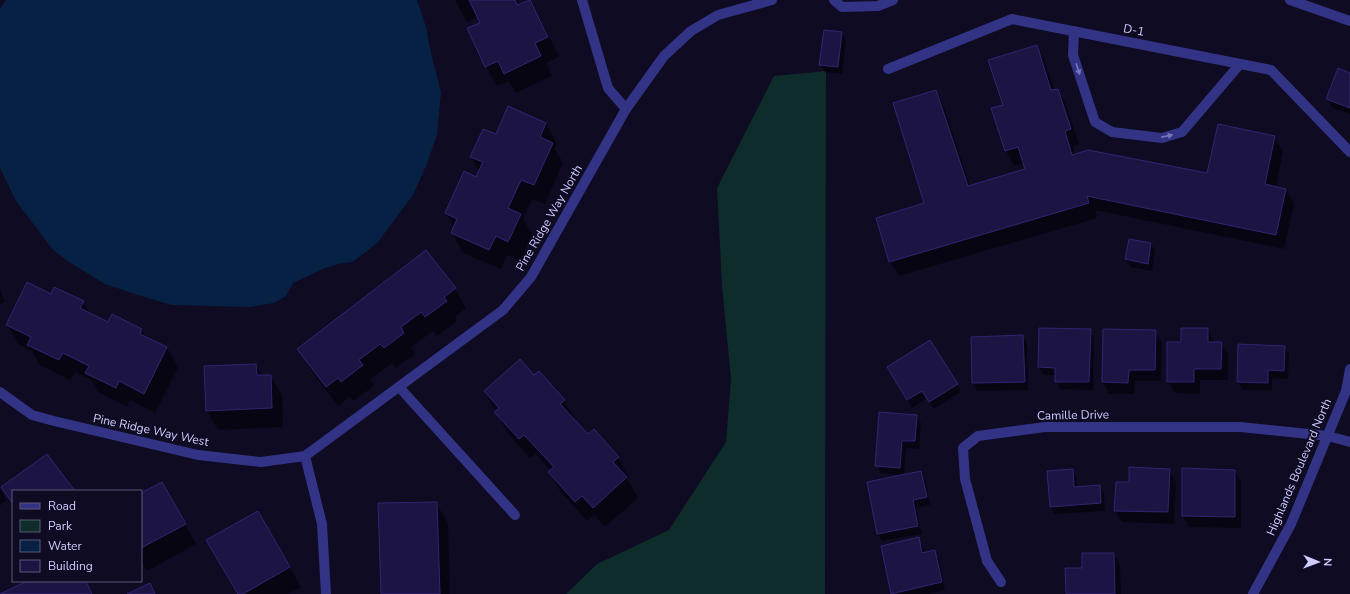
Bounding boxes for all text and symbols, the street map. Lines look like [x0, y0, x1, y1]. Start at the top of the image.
street label: D-1 [1122, 20, 1146, 40]
one-way arrow [1075, 64, 1081, 76]
one-way arrow [1161, 133, 1173, 139]
street label: Pine Ridge Way North [512, 162, 586, 274]
street label: Highlands Boulevard North [1263, 396, 1335, 538]
street label: Camille Drive [1037, 406, 1109, 424]
street label: Pine Ridge Way West [92, 410, 211, 450]
legend [12, 490, 142, 582]
text: Road [48, 498, 76, 514]
text: Park [48, 518, 73, 534]
text: Water [48, 538, 82, 554]
north arrow [1298, 542, 1338, 582]
text: Building [48, 558, 93, 574]
text: N [1320, 558, 1335, 566]

